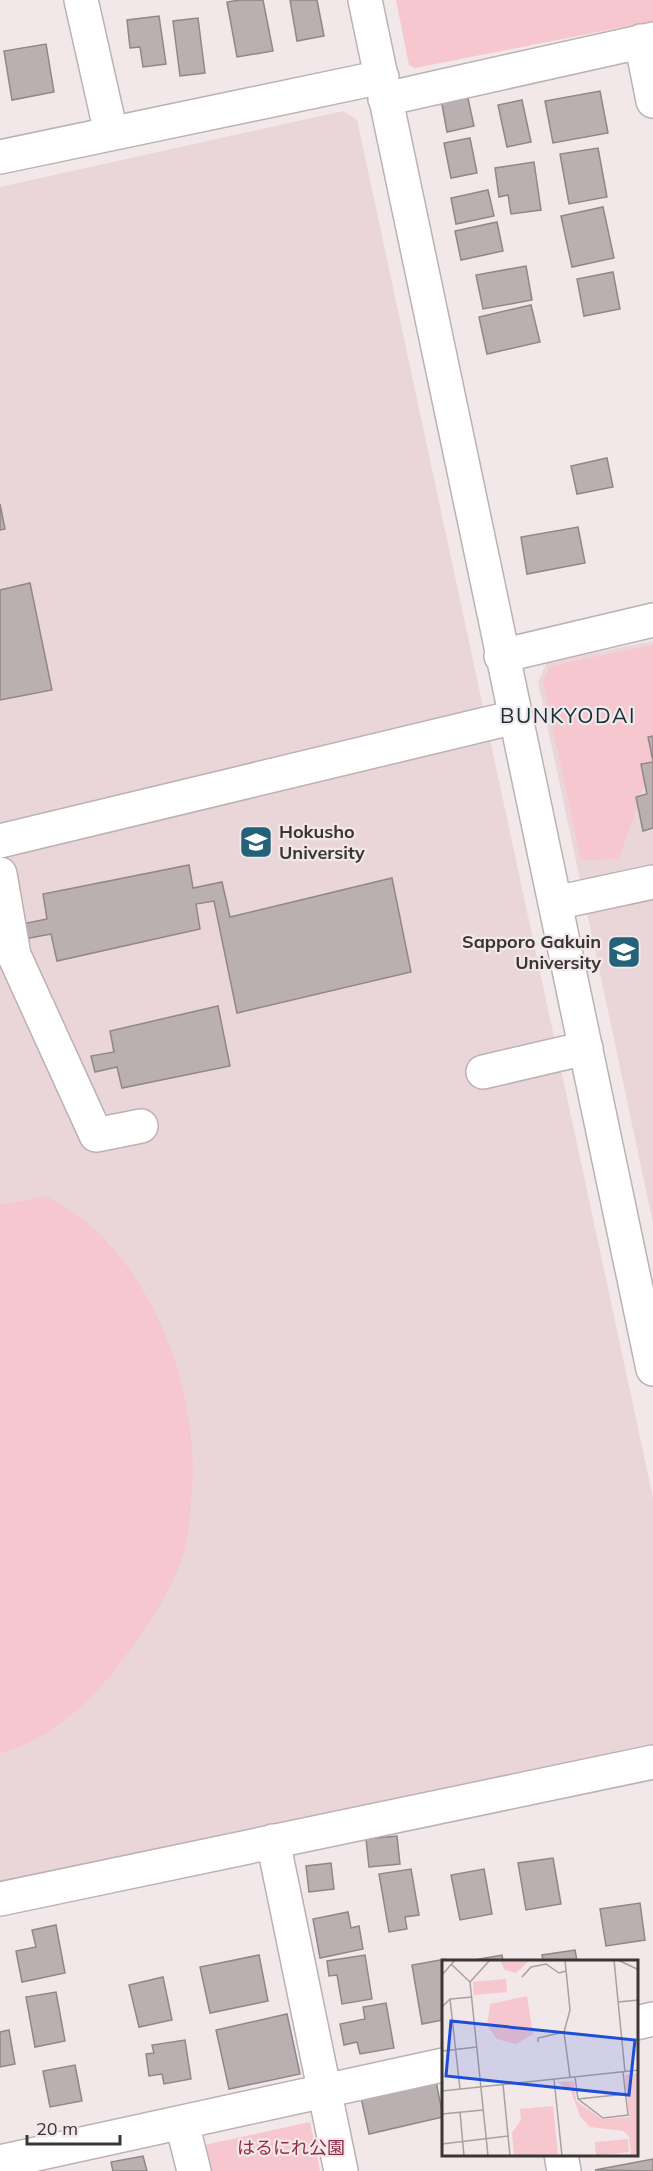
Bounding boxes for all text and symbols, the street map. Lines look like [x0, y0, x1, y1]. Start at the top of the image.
district label: BUNKYODAI [500, 702, 636, 728]
place label: Hokusho University [279, 820, 365, 864]
school or university icon: Hokusho University [238, 824, 274, 860]
place label: Sapporo Gakuin University [462, 930, 601, 974]
school or university icon: Sapporo Gakuin University [606, 934, 642, 970]
inset map [442, 1960, 638, 2156]
scale bar [27, 2108, 120, 2146]
text: 20 m [36, 2117, 78, 2140]
park label: はるにれ公園 [237, 2136, 345, 2159]

